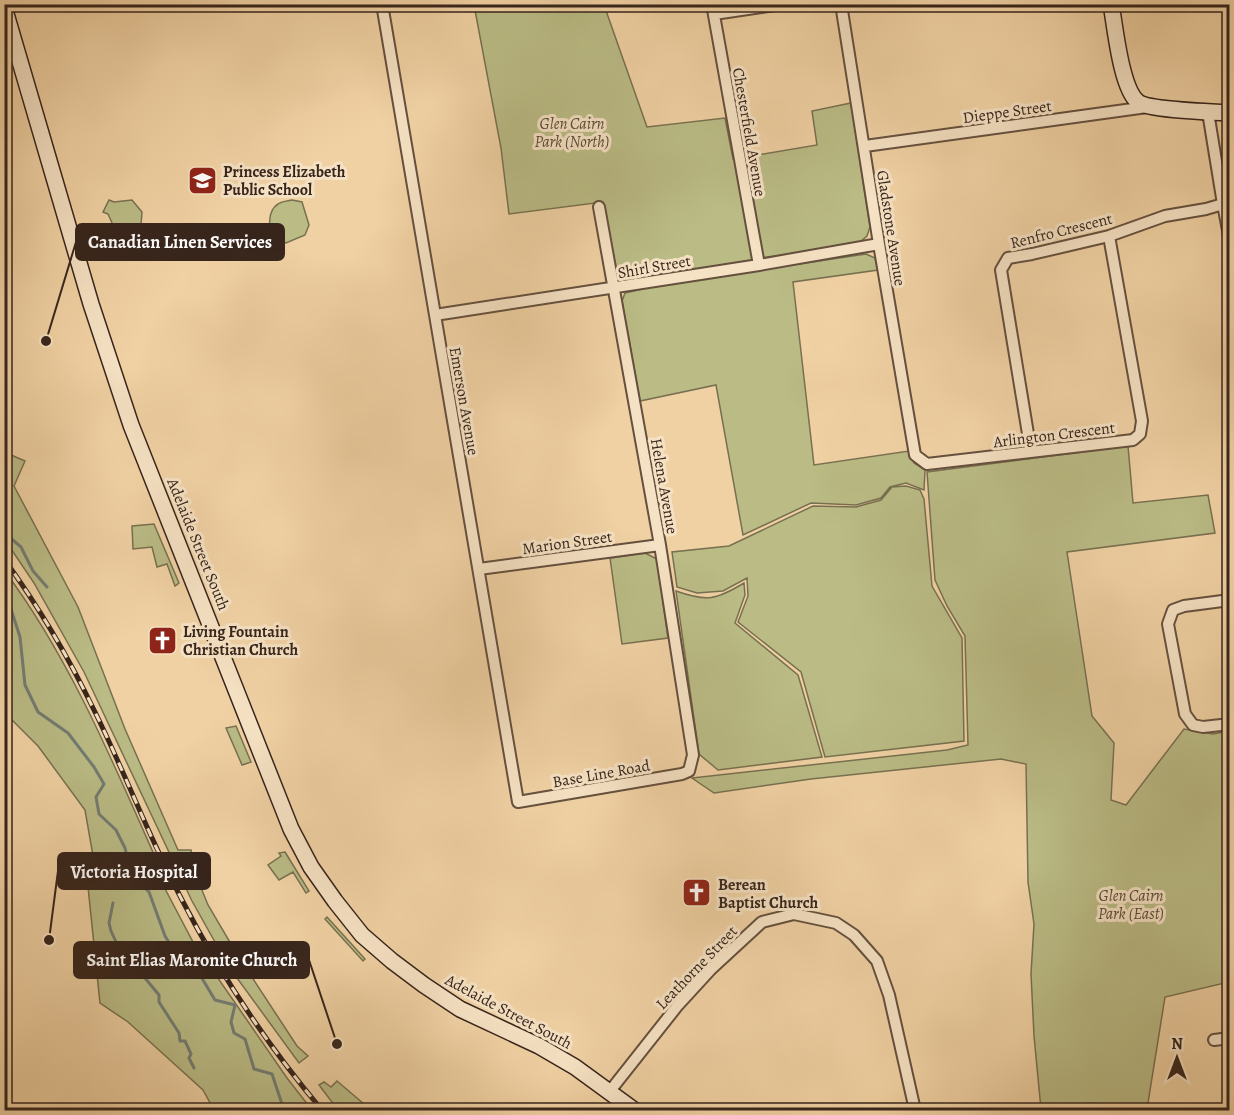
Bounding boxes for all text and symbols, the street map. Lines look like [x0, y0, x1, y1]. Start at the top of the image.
street label: Chesterfield Avenue [727, 66, 771, 198]
street label: Dieppe Street [961, 95, 1053, 129]
park label: Glen Cairn Park (North) [534, 113, 610, 153]
place label: Princess Elizabeth Public School [223, 161, 346, 201]
school or university icon: Princess Elizabeth Public School [186, 164, 218, 196]
street label: Gladstone Avenue [871, 169, 911, 288]
street label: Renfro Crescent [1008, 208, 1115, 254]
callout: Canadian Linen Services [76, 224, 284, 260]
text: Canadian Linen Services [88, 230, 272, 254]
street label: Shirl Street [616, 250, 692, 284]
street label: Emerson Avenue [444, 345, 484, 457]
street label: Arlington Crescent [991, 417, 1116, 454]
street label: Helena Avenue [645, 436, 683, 536]
street label: Adelaide Street South [161, 474, 235, 614]
street label: Marion Street [521, 526, 614, 560]
place label: Living Fountain Christian Church [183, 621, 298, 661]
church icon: Living Fountain Christian Church [146, 624, 178, 656]
street label: Base Line Road [551, 755, 652, 793]
callout: Victoria Hospital [58, 853, 210, 889]
text: Victoria Hospital [69, 860, 198, 884]
place label: Berean Baptist Church [718, 874, 819, 914]
church icon: Berean Baptist Church [681, 877, 713, 909]
park label: Glen Cairn Park (East) [1098, 885, 1164, 925]
street label: Leathorne Street [651, 921, 743, 1015]
callout: Saint Elias Maronite Church [74, 942, 309, 978]
text: Saint Elias Maronite Church [87, 948, 298, 972]
street label: Adelaide Street South [440, 969, 576, 1055]
north arrow [1147, 1028, 1207, 1088]
text: N [1171, 1033, 1183, 1055]

